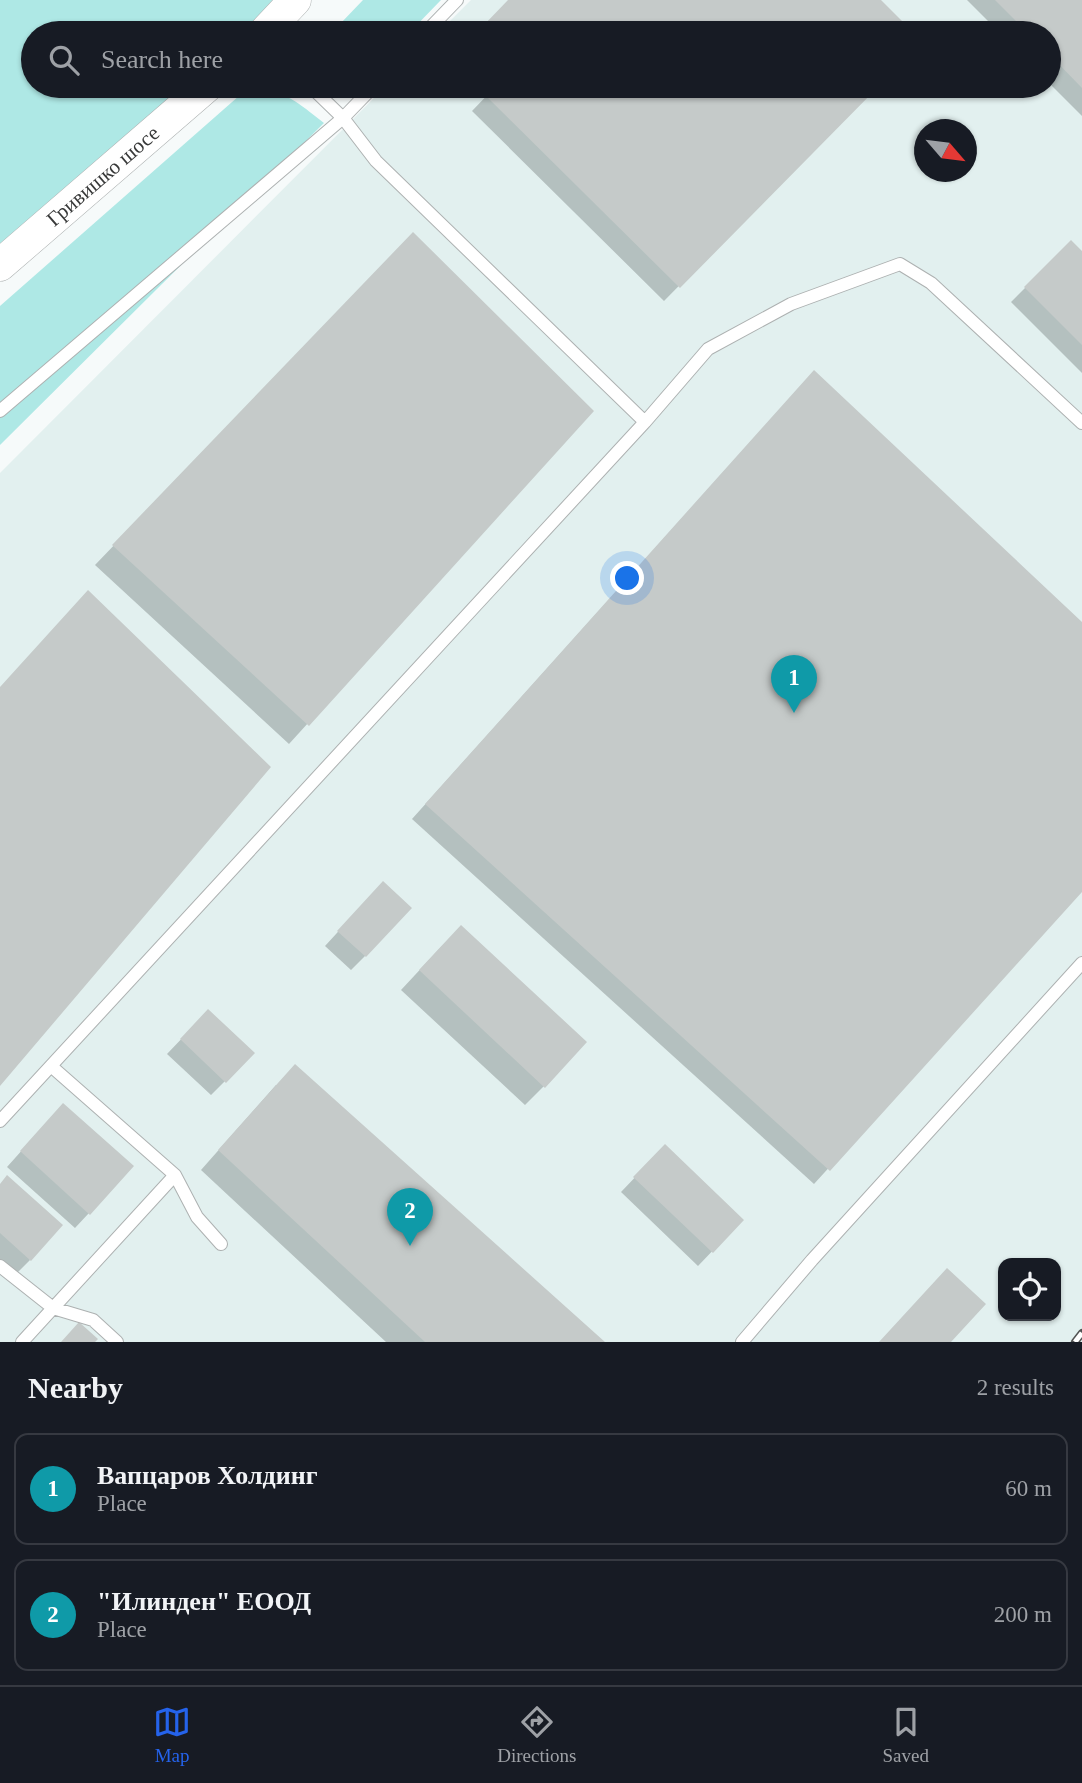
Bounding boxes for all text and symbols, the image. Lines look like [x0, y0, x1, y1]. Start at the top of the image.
search box [21, 21, 1061, 98]
icon: search [45, 41, 83, 79]
text: Search here [101, 45, 223, 74]
north arrow [914, 119, 977, 182]
street label: Гривишко шосе [42, 121, 164, 231]
your location [610, 561, 644, 595]
pin: 1 [771, 655, 817, 713]
pin: 2 [387, 1188, 433, 1246]
map controls [998, 1258, 1061, 1321]
button: locate [998, 1258, 1061, 1321]
text: Nearby [28, 1371, 123, 1404]
text: 2 results [977, 1375, 1054, 1400]
text: Вапцаров Холдинг [97, 1461, 317, 1490]
text: 1 [47, 1476, 59, 1501]
text: 60 m [1005, 1476, 1052, 1501]
text: Place [97, 1491, 147, 1516]
text: "Илинден" ЕООД [97, 1587, 311, 1616]
text: 2 [47, 1602, 59, 1627]
text: 200 m [994, 1602, 1052, 1627]
text: Place [97, 1617, 147, 1642]
tab: Map [153, 1703, 191, 1767]
tab: Directions [497, 1703, 576, 1767]
tab: Saved [882, 1703, 929, 1767]

